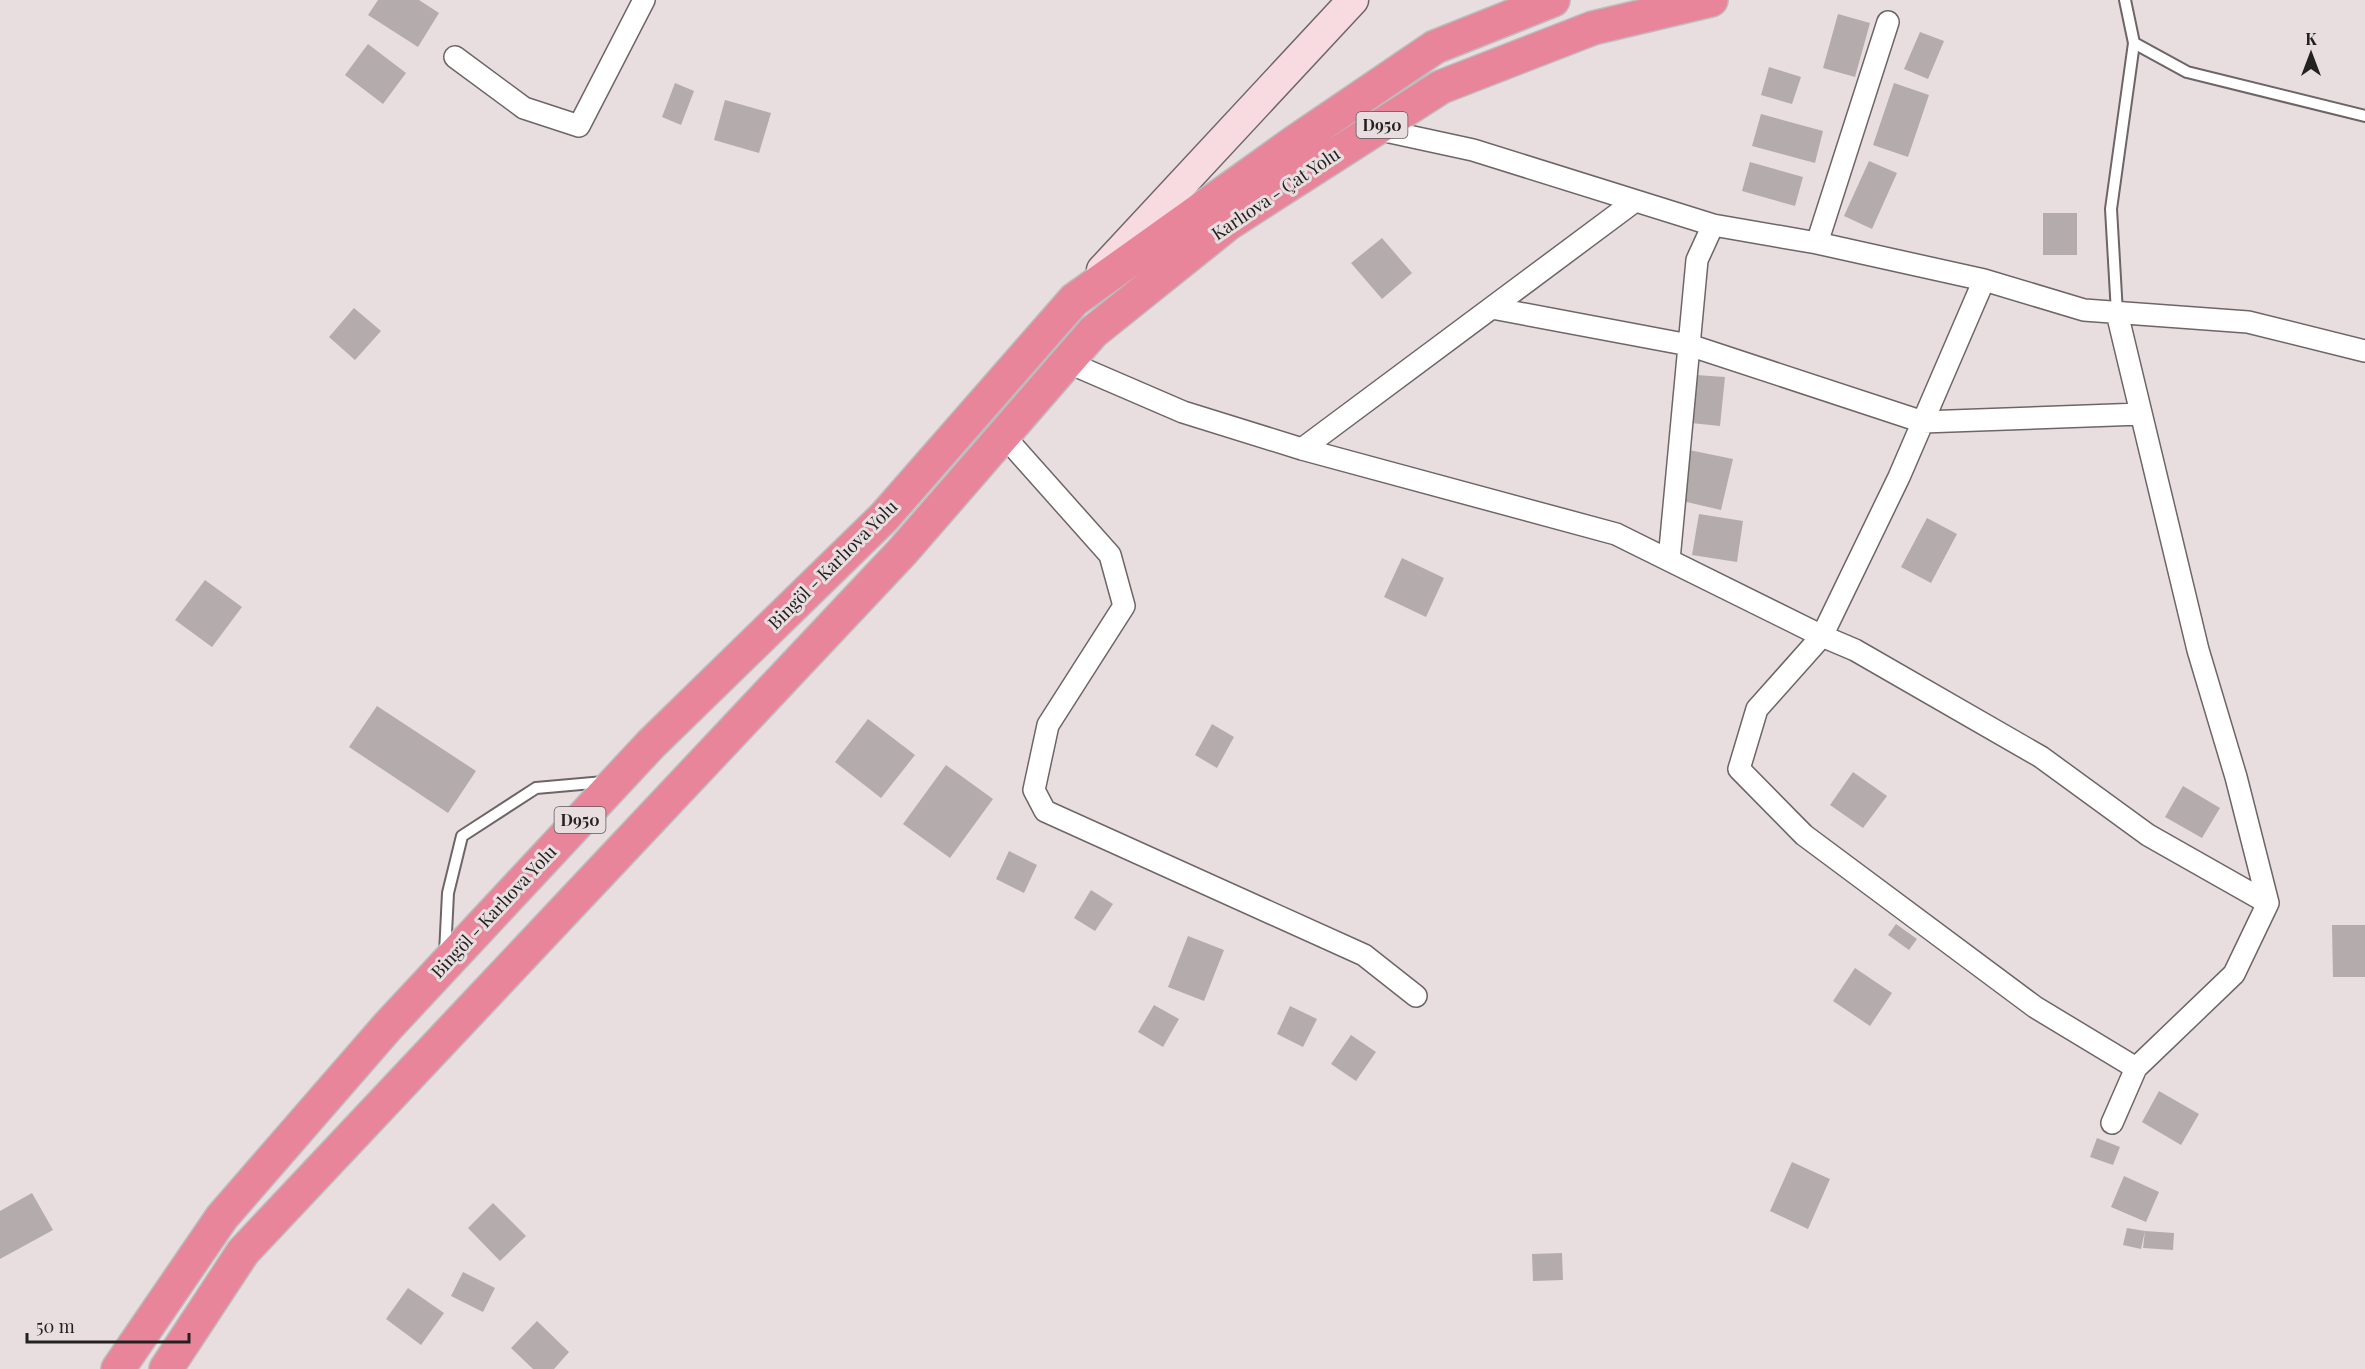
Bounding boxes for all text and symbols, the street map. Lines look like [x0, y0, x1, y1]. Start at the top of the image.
north arrow [2281, 24, 2341, 84]
text: K [2305, 28, 2317, 49]
road number: D950 [1356, 112, 1408, 138]
street label: Karlıova - Çat Yolu [1207, 141, 1345, 245]
street label: Bingöl - Karlıova Yolu [762, 494, 903, 634]
road number: D950 [554, 807, 606, 833]
street label: Bingöl - Karlıova Yolu [425, 839, 562, 983]
scale bar [27, 1306, 189, 1344]
text: 50 m [36, 1314, 75, 1338]

